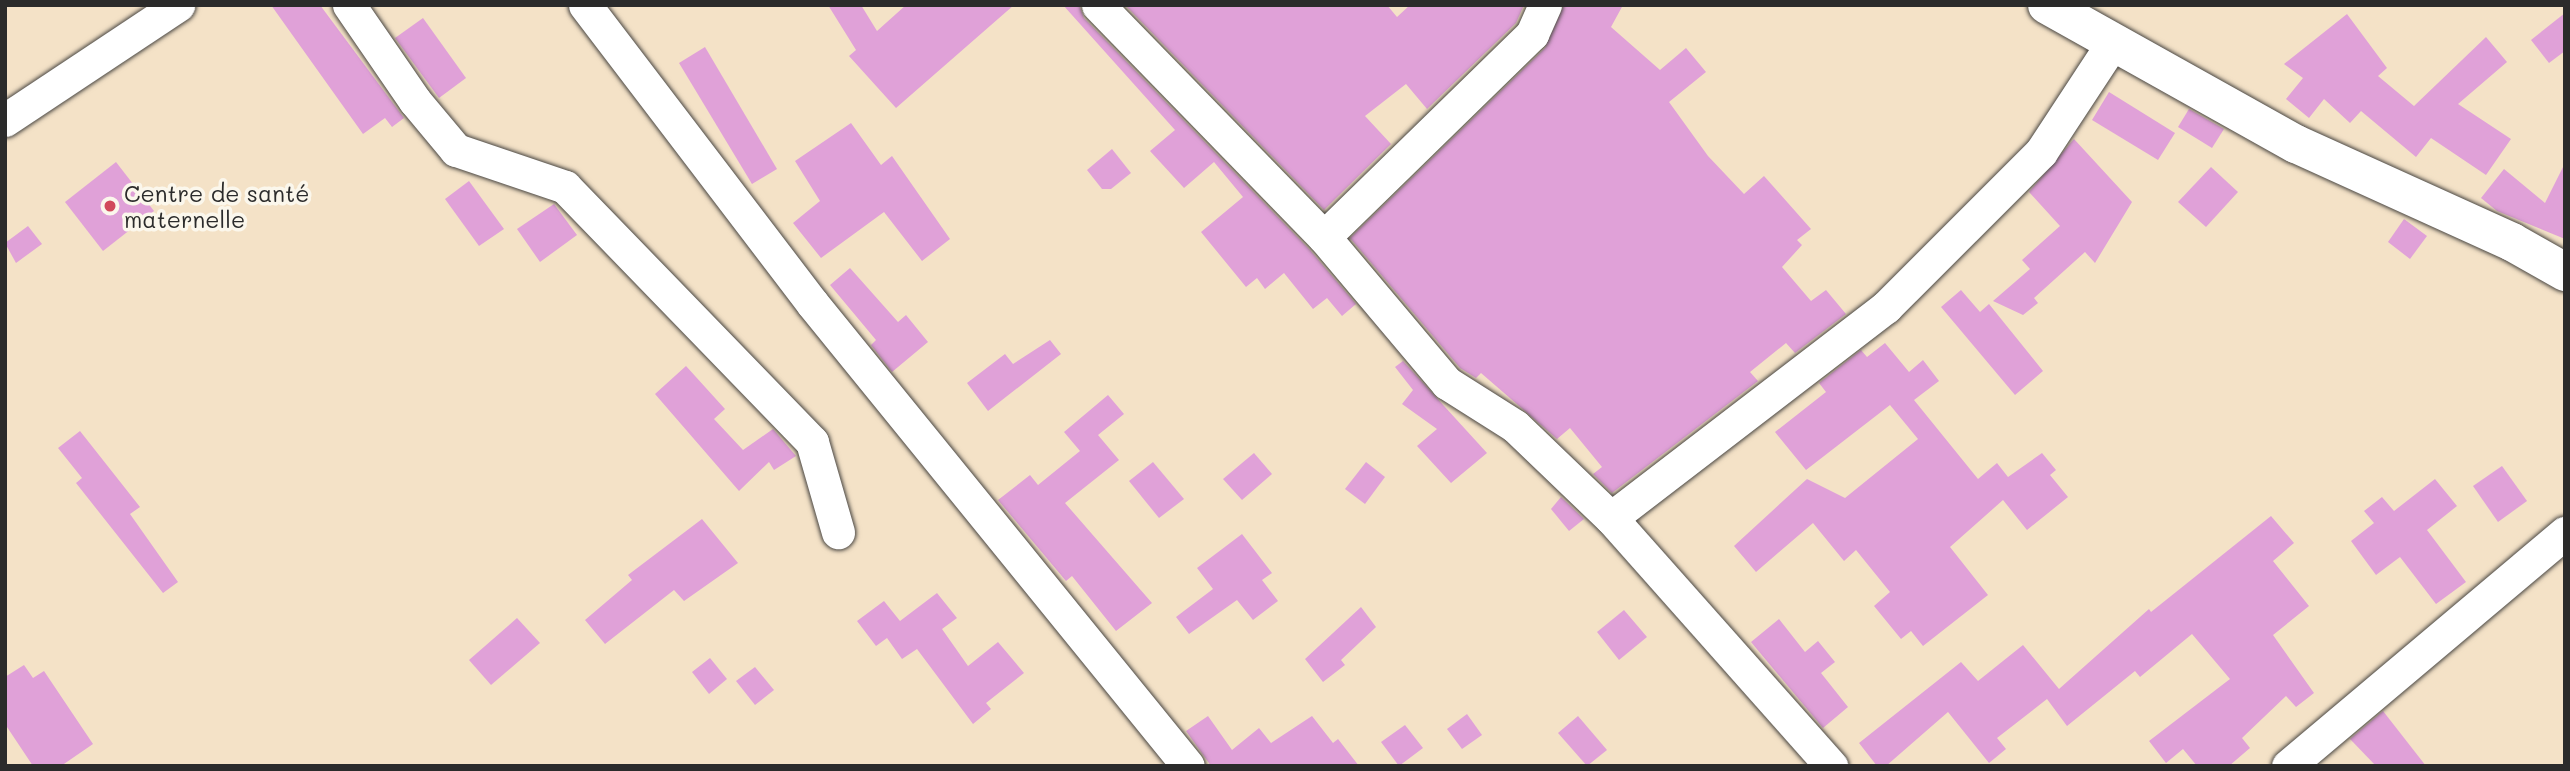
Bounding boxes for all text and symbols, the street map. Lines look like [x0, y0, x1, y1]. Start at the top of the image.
place label: Centre de santé maternelle [124, 179, 309, 233]
marker: Centre de santé maternelle [102, 198, 118, 214]

